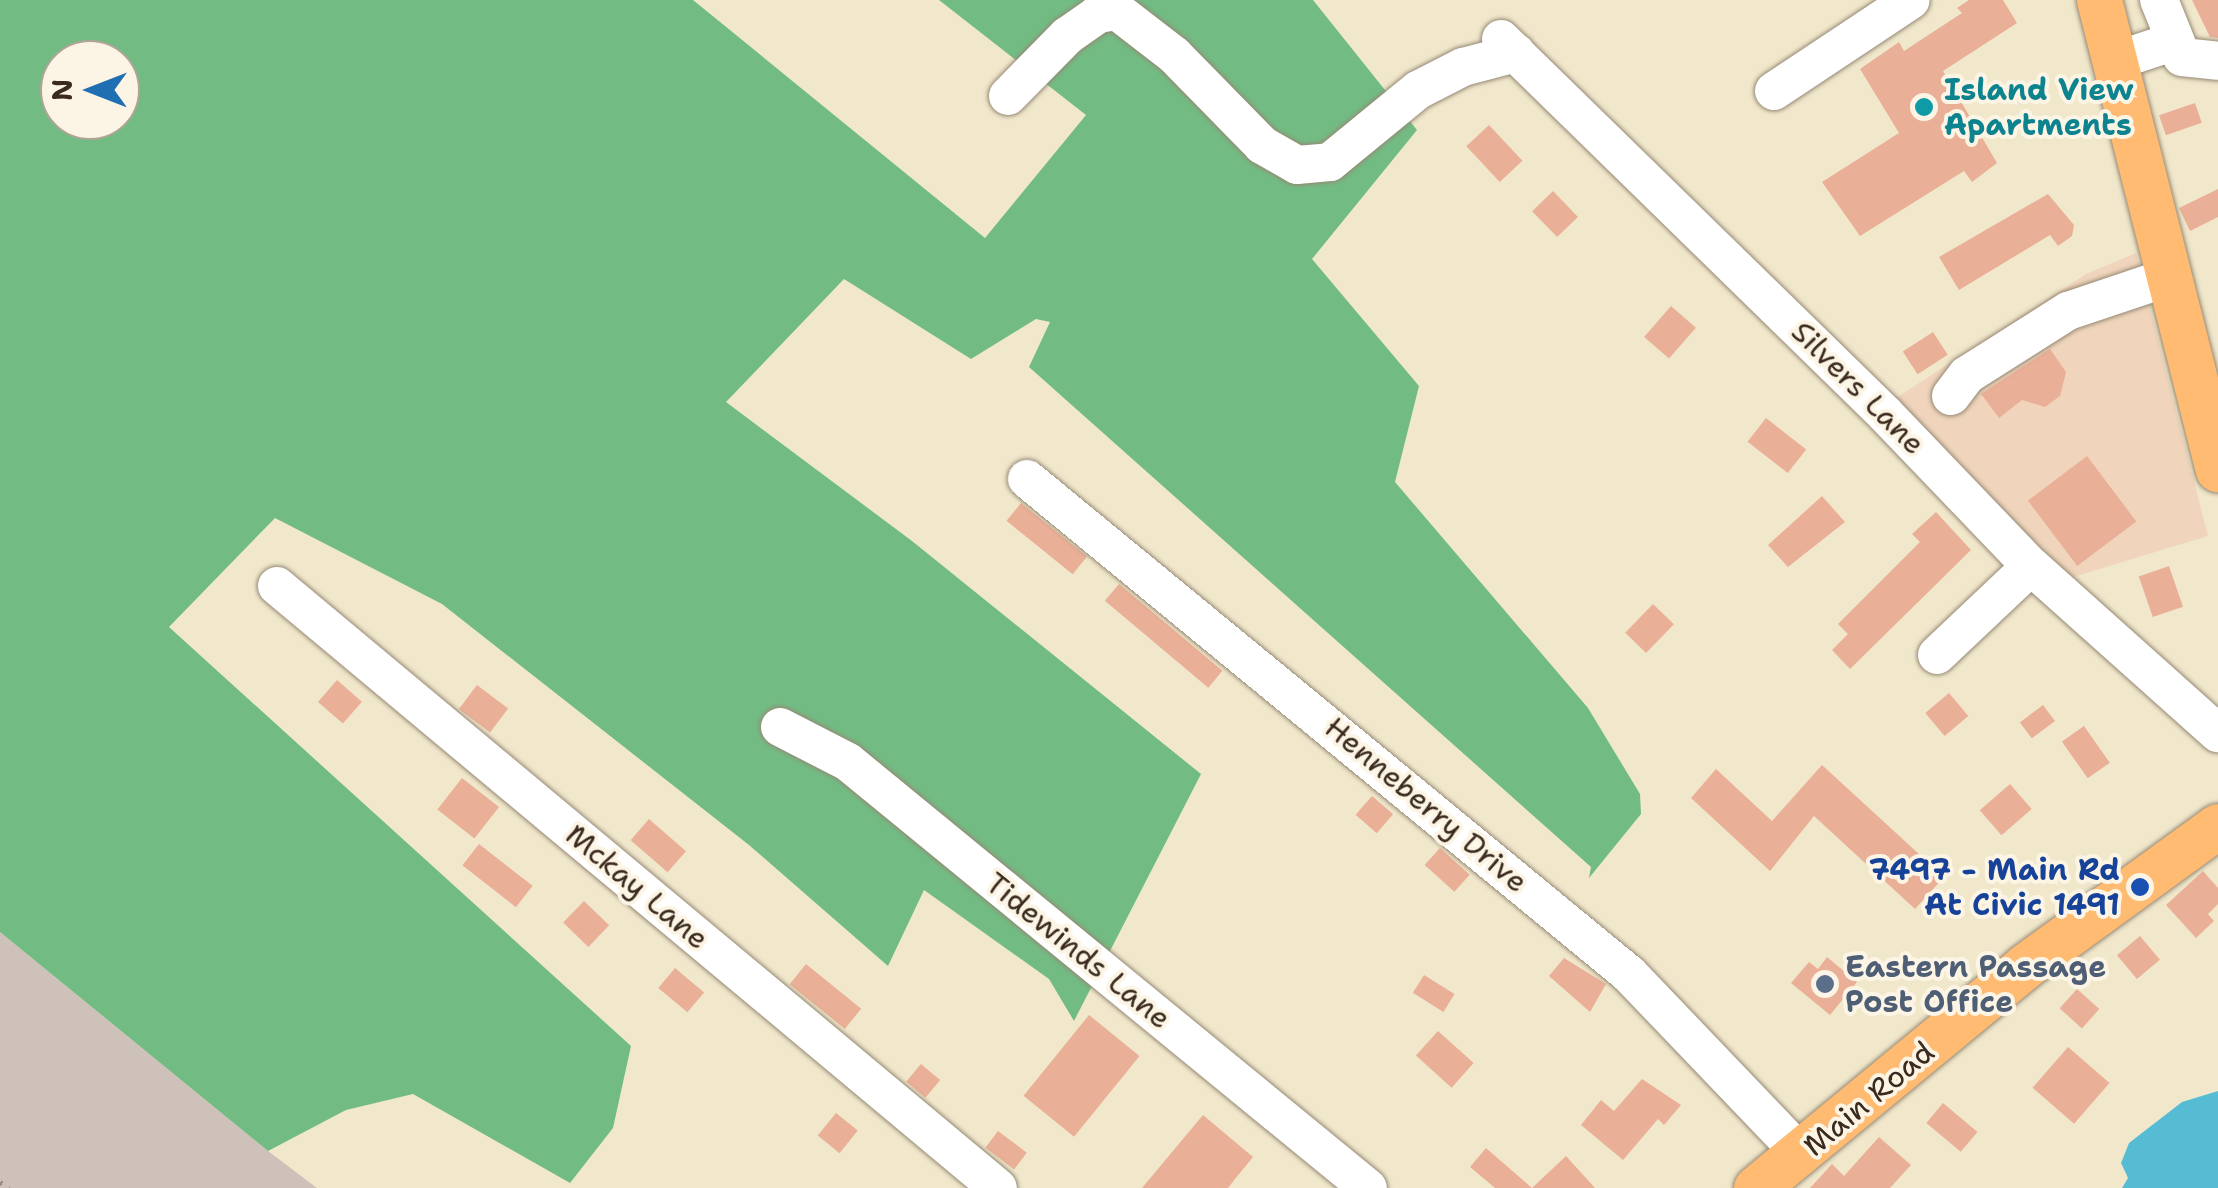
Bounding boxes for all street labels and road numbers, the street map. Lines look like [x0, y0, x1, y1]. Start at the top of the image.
street label: Silvers Lane [1784, 314, 1932, 462]
street label: Henneberry Drive [1317, 710, 1535, 900]
street label: Mckay Lane [558, 817, 716, 957]
street label: Tidewinds Lane [978, 865, 1178, 1037]
street label: Main Road [1796, 1034, 1942, 1164]

